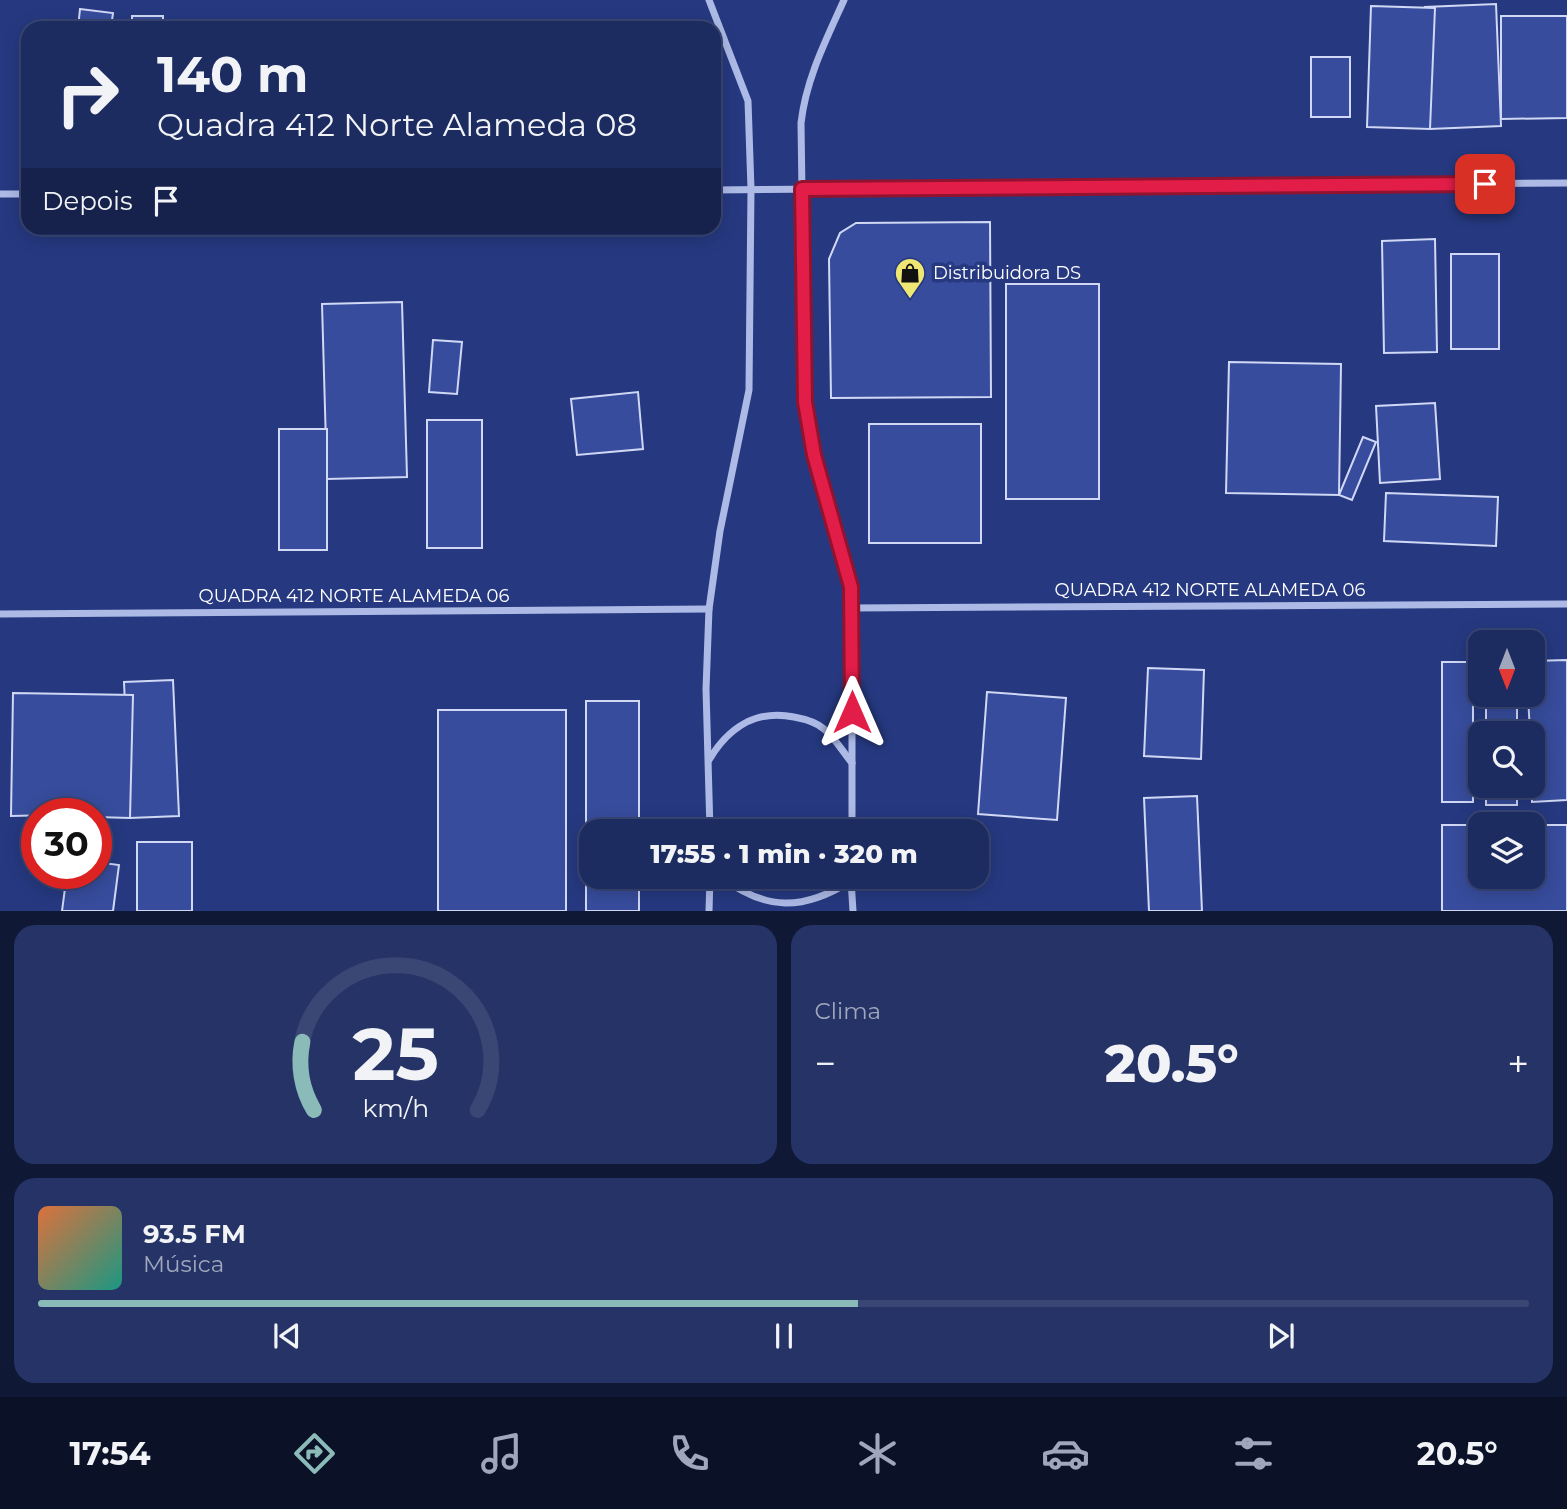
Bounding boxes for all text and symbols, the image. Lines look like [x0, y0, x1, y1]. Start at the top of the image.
text: 140 m [157, 45, 309, 104]
icon: right [42, 49, 133, 140]
text: Quadra 412 Norte Alameda 08 [157, 105, 637, 144]
pin [1455, 154, 1515, 214]
icon: arrive [1466, 165, 1504, 203]
icon: arrive [147, 182, 185, 220]
text: Depois [42, 185, 133, 217]
shop icon: Distribuidora DS [893, 256, 927, 300]
place label: Distribuidora DS [933, 262, 1081, 284]
street label: QUADRA 412 NORTE ALAMEDA 06 [1055, 579, 1365, 601]
street label: QUADRA 412 NORTE ALAMEDA 06 [199, 585, 509, 607]
north arrow [1468, 630, 1545, 707]
map controls [1468, 630, 1545, 889]
position arrow [815, 675, 889, 749]
button: search [1468, 721, 1545, 798]
speed limit sign: 30 [21, 798, 112, 889]
button: layers [1468, 812, 1545, 889]
text: 17:55 · 1 min · 320 m [650, 838, 918, 870]
text: Clima [815, 997, 881, 1025]
text: 25 [352, 1011, 438, 1099]
text: 20.5° [1105, 1032, 1239, 1095]
text: − [815, 1040, 836, 1087]
text: + [1507, 1040, 1529, 1087]
text: km/h [362, 1093, 429, 1123]
text: 93.5 FM [143, 1218, 246, 1250]
text: Música [143, 1250, 224, 1278]
icon: previous [268, 1317, 306, 1355]
icon: pause [765, 1317, 803, 1355]
icon: next [1262, 1317, 1300, 1355]
icon: directions [290, 1429, 339, 1478]
icon: music [477, 1429, 526, 1478]
icon: phone [665, 1429, 714, 1478]
icon: climate [853, 1429, 902, 1478]
icon: car [1041, 1429, 1090, 1478]
icon: filters [1229, 1429, 1278, 1478]
text: 17:54 [69, 1434, 151, 1473]
text: 20.5° [1417, 1434, 1498, 1473]

